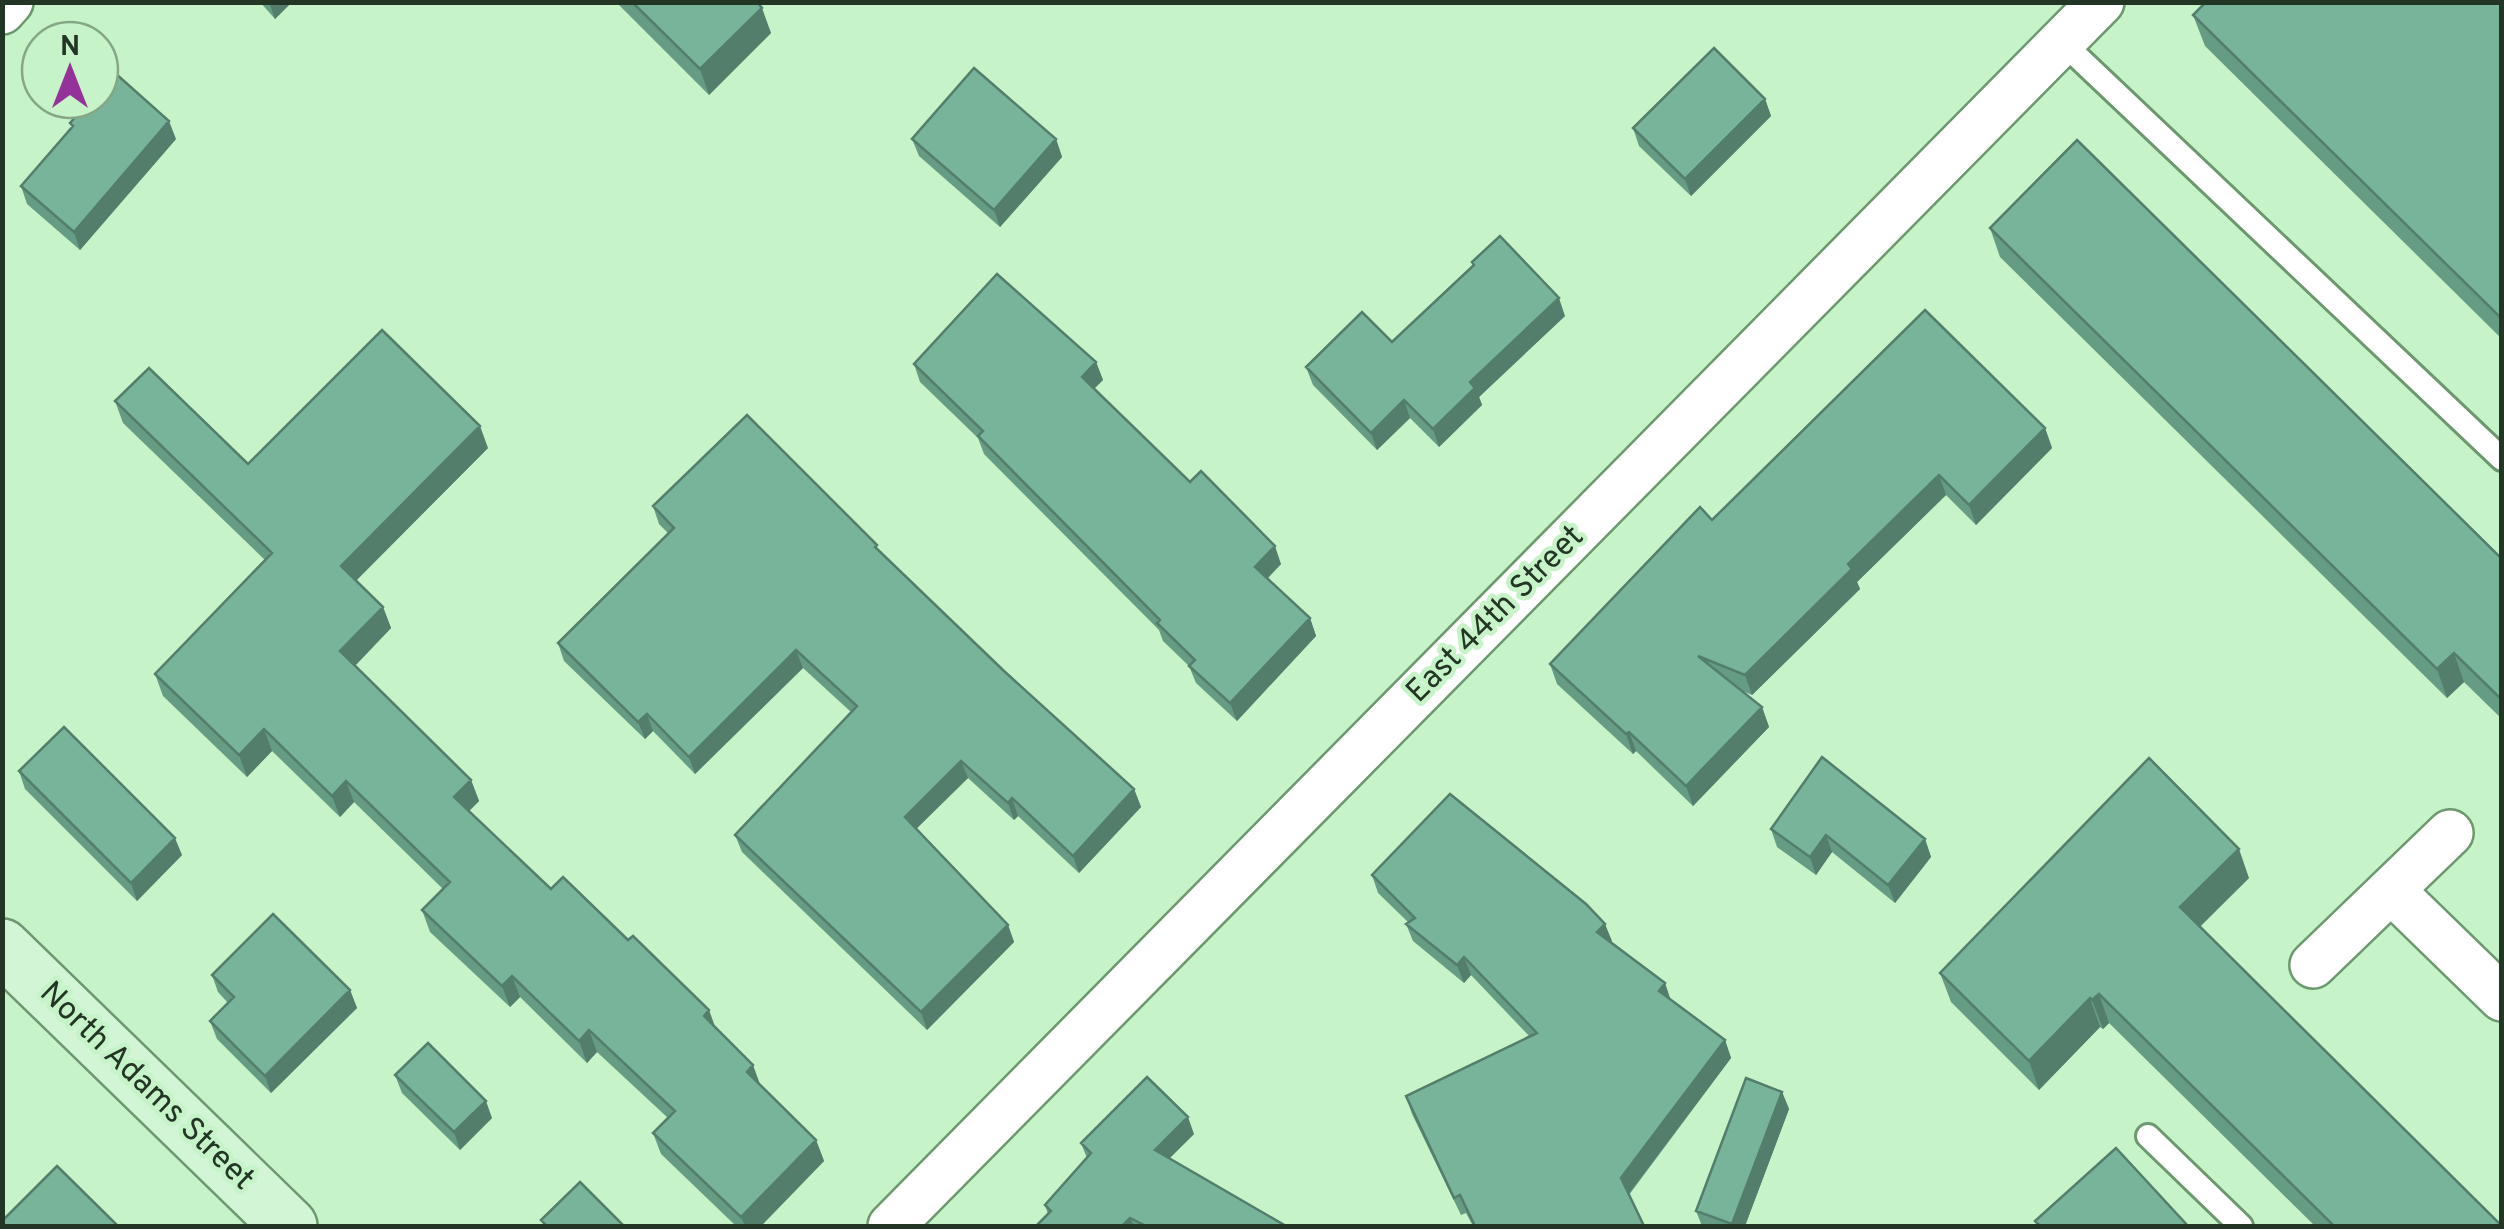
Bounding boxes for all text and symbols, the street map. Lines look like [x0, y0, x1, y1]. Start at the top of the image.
north arrow [20, 20, 120, 120]
text: N [60, 30, 80, 66]
street label: East 44th Street [1399, 518, 1593, 712]
street label: North Adams Street [30, 974, 262, 1200]

